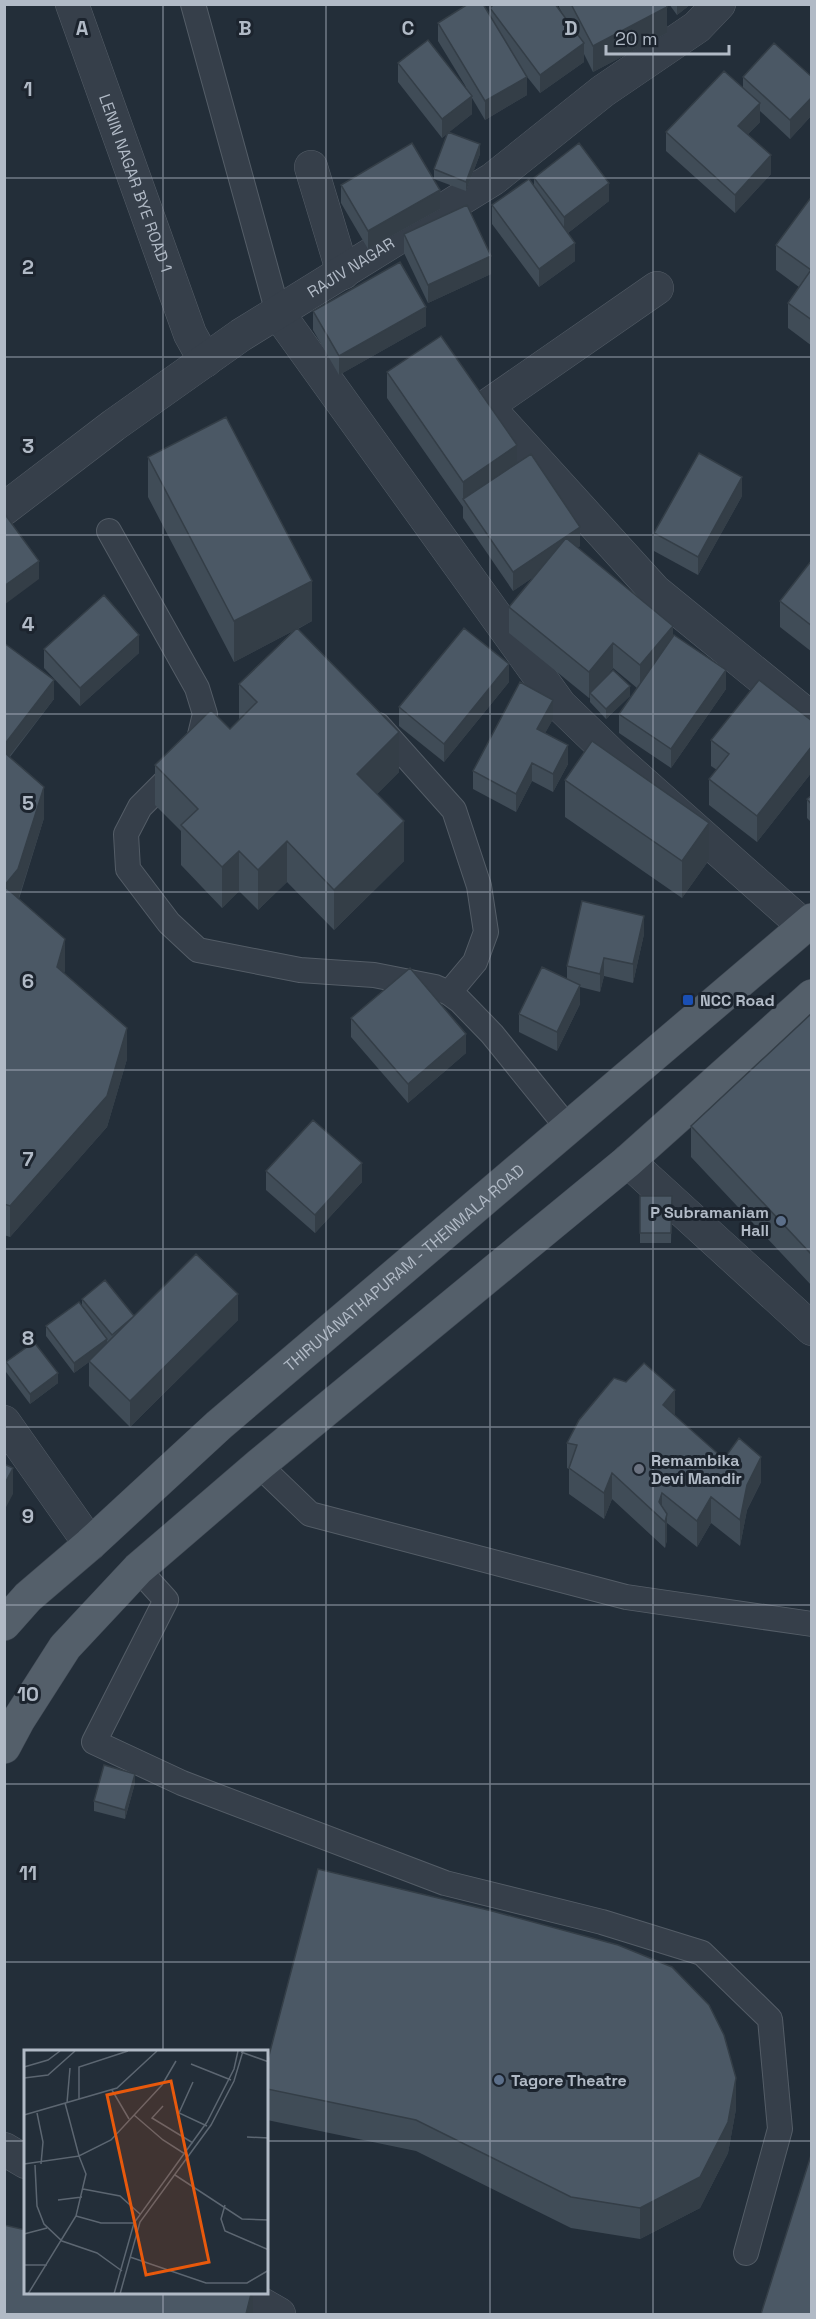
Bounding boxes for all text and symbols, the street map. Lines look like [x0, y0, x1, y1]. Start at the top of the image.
text: A [76, 15, 89, 41]
text: B [238, 15, 252, 41]
text: C [402, 15, 415, 41]
text: D [564, 15, 578, 41]
scale bar [606, 18, 729, 56]
text: 20 m [615, 27, 658, 50]
text: 1 [23, 76, 33, 102]
street label: LENIN NAGAR BYE ROAD 1 [94, 91, 177, 275]
street label: RAJIV NAGAR [303, 233, 398, 302]
text: 2 [22, 254, 34, 280]
text: 3 [22, 433, 34, 459]
text: 4 [22, 611, 35, 637]
text: 5 [22, 790, 34, 816]
text: 6 [22, 968, 34, 994]
place label: NCC Road [700, 990, 775, 1011]
marker: NCC Road [681, 993, 695, 1007]
text: 7 [22, 1146, 34, 1172]
street label: THIRUVANATHAPURAM - THENMALA ROAD [280, 1160, 529, 1376]
place label: P Subramaniam Hall [650, 1202, 769, 1241]
marker: P Subramaniam Hall [774, 1214, 788, 1228]
text: 8 [22, 1325, 34, 1351]
place label: Remambika Devi Mandir [651, 1450, 742, 1489]
marker: Remambika Devi Mandir [632, 1462, 646, 1476]
text: 9 [22, 1503, 34, 1529]
text: 10 [17, 1681, 39, 1707]
text: 11 [19, 1860, 37, 1886]
inset map [24, 2050, 268, 2295]
place label: Tagore Theatre [511, 2070, 627, 2091]
marker: Tagore Theatre [492, 2073, 506, 2087]

